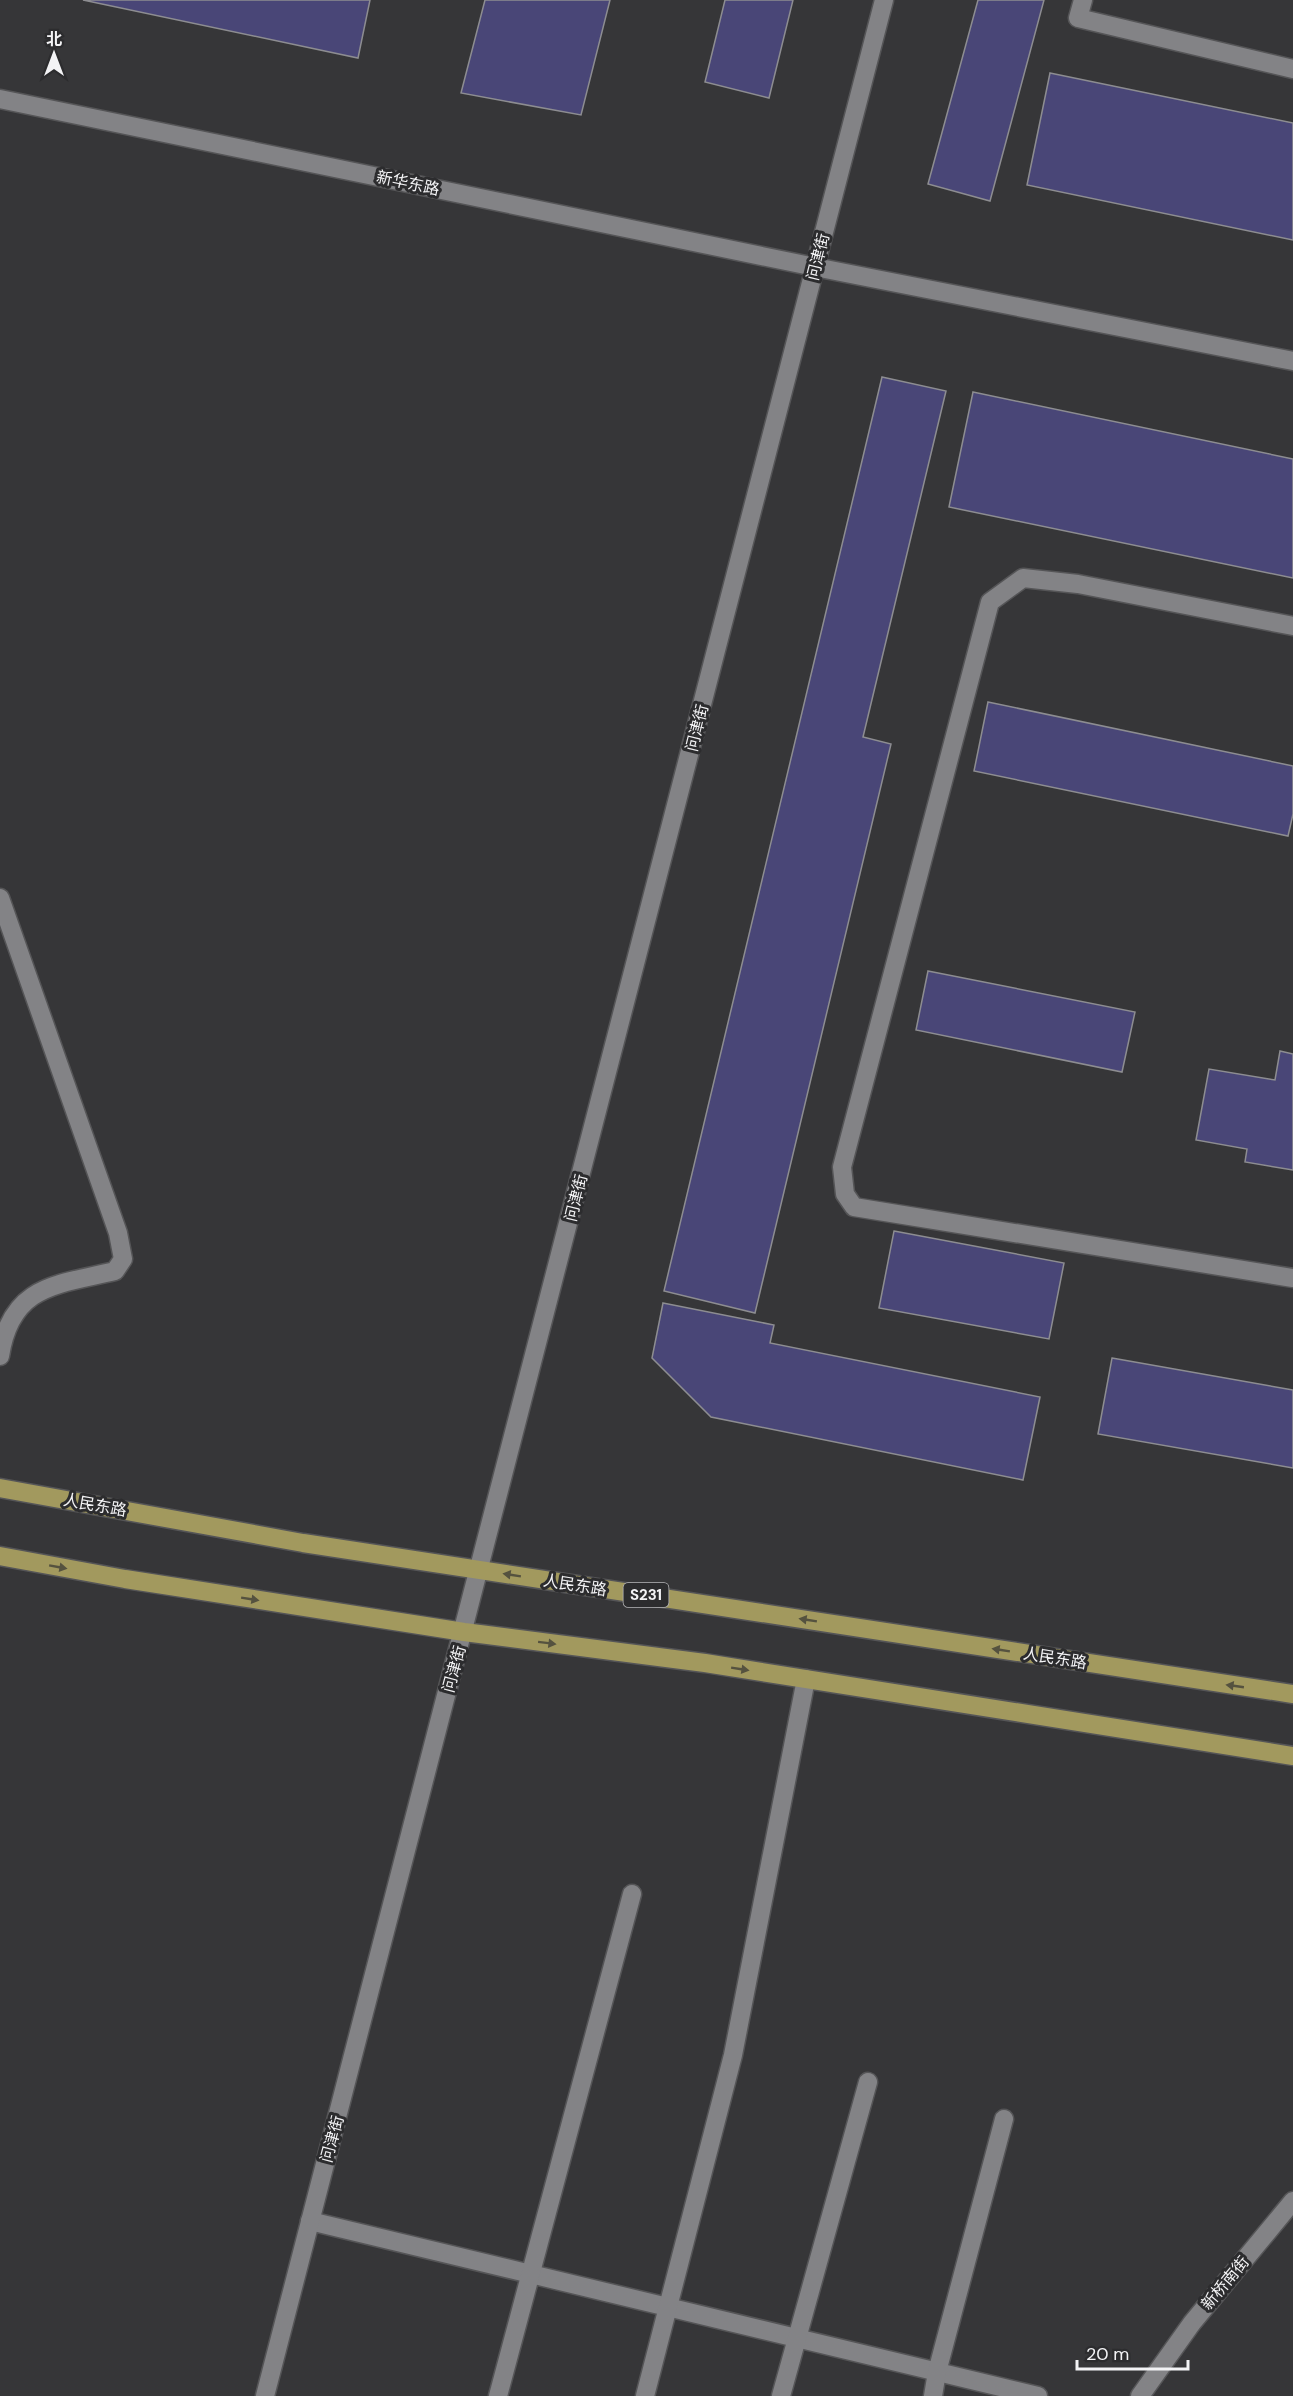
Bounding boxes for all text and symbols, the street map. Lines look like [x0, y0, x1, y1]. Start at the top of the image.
north arrow [24, 24, 84, 84]
text: 北 [46, 29, 62, 50]
street label: 新华东路 [375, 166, 441, 200]
street label: 问津街 [802, 231, 834, 283]
street label: 问津街 [681, 702, 713, 754]
street label: 问津街 [560, 1172, 592, 1224]
street label: 人民东路 [62, 1489, 128, 1521]
one-way arrow [48, 1563, 67, 1572]
one-way arrow [502, 1570, 521, 1579]
street label: 人民东路 [542, 1570, 608, 1600]
road number: S231 [624, 1583, 668, 1607]
one-way arrow [240, 1594, 259, 1603]
one-way arrow [798, 1616, 817, 1625]
one-way arrow [537, 1638, 556, 1648]
street label: 问津街 [438, 1643, 470, 1695]
street label: 人民东路 [1022, 1643, 1088, 1673]
one-way arrow [991, 1645, 1010, 1654]
one-way arrow [730, 1664, 749, 1673]
one-way arrow [1226, 1681, 1245, 1690]
street label: 问津街 [316, 2113, 348, 2165]
street label: 新桥南街 [1196, 2252, 1254, 2314]
scale bar [1077, 2333, 1188, 2371]
text: 20 m [1086, 2342, 1129, 2366]

